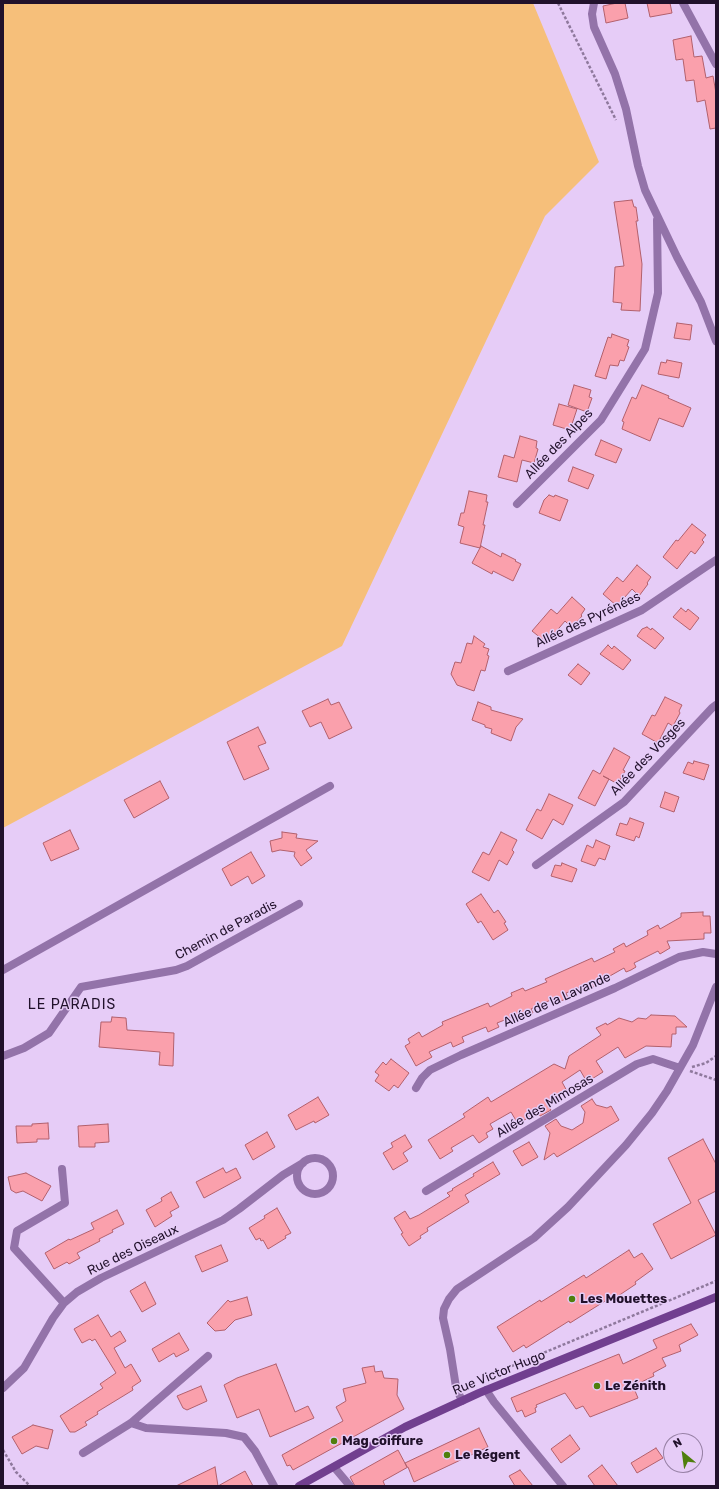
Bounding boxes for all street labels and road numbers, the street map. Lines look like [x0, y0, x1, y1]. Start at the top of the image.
street label: Allée des Alpes [522, 406, 596, 482]
street label: Allée des Pyrénées [533, 589, 643, 651]
street label: Allée des Vosges [607, 715, 689, 799]
street label: Chemin de Paradis [173, 897, 279, 963]
street label: Allée de la Lavande [501, 969, 613, 1031]
street label: Allée des Mimosas [494, 1071, 596, 1141]
street label: Rue des Oiseaux [85, 1221, 181, 1279]
street label: Rue Victor Hugo [450, 1347, 548, 1399]

